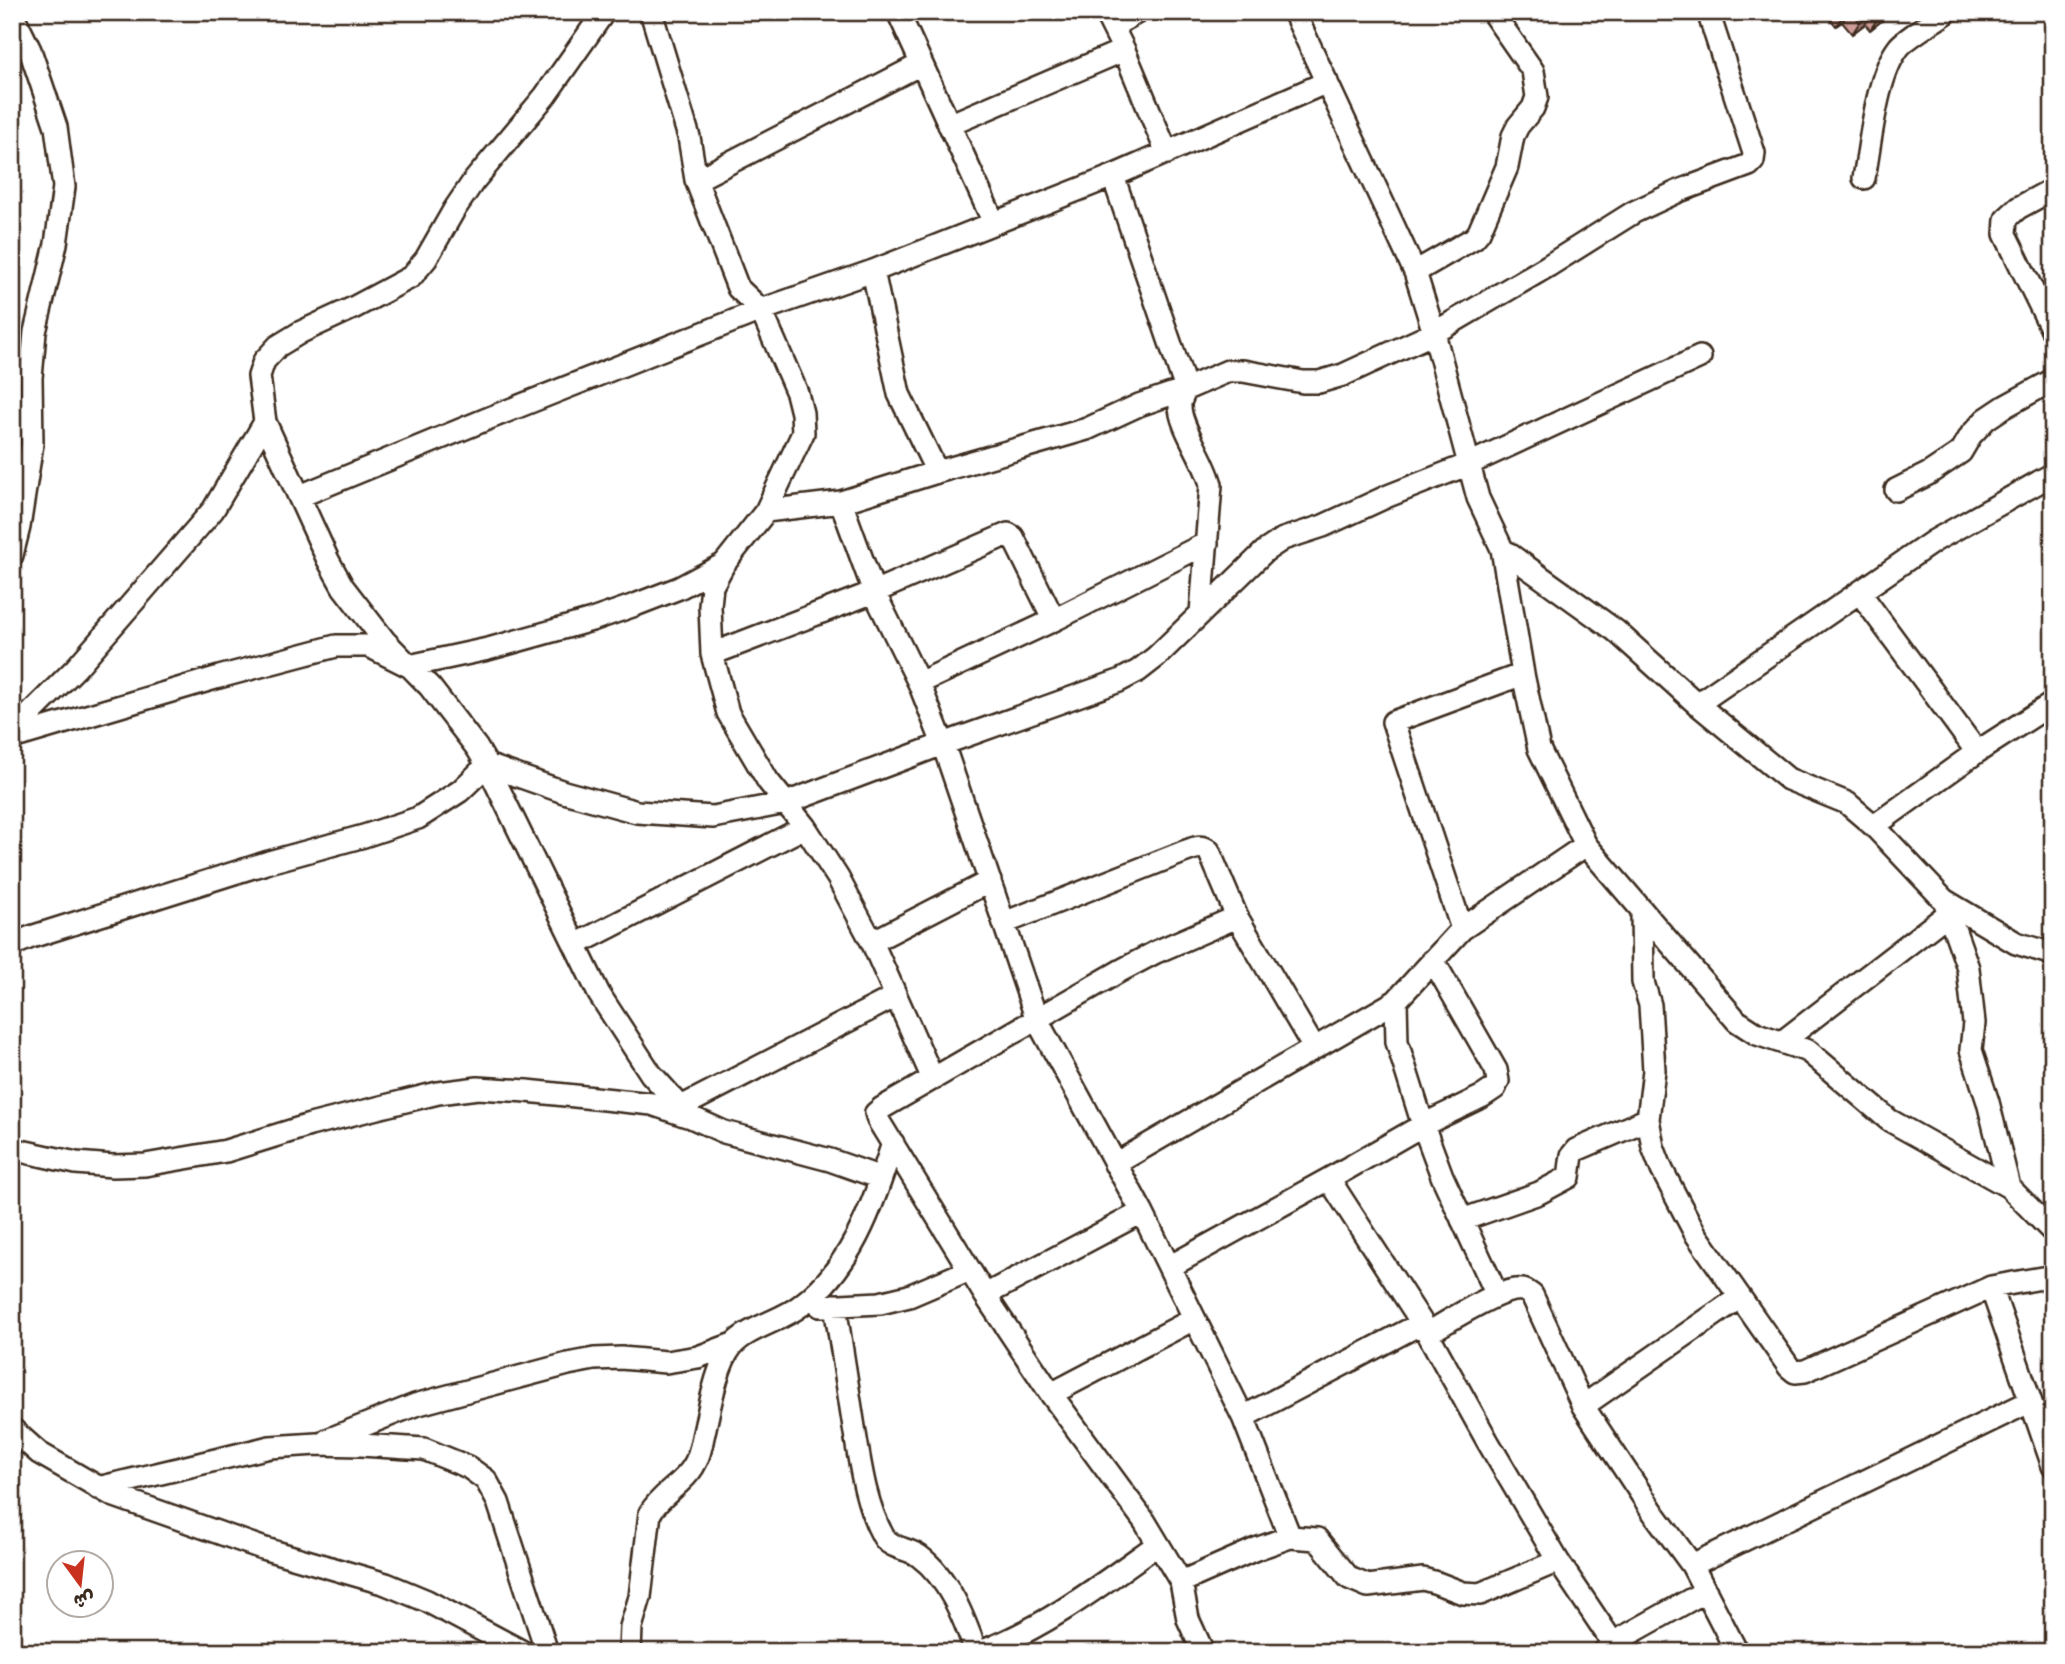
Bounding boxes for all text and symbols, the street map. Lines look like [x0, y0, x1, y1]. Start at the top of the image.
north arrow [46, 1548, 116, 1618]
text: ش [71, 1585, 97, 1614]

